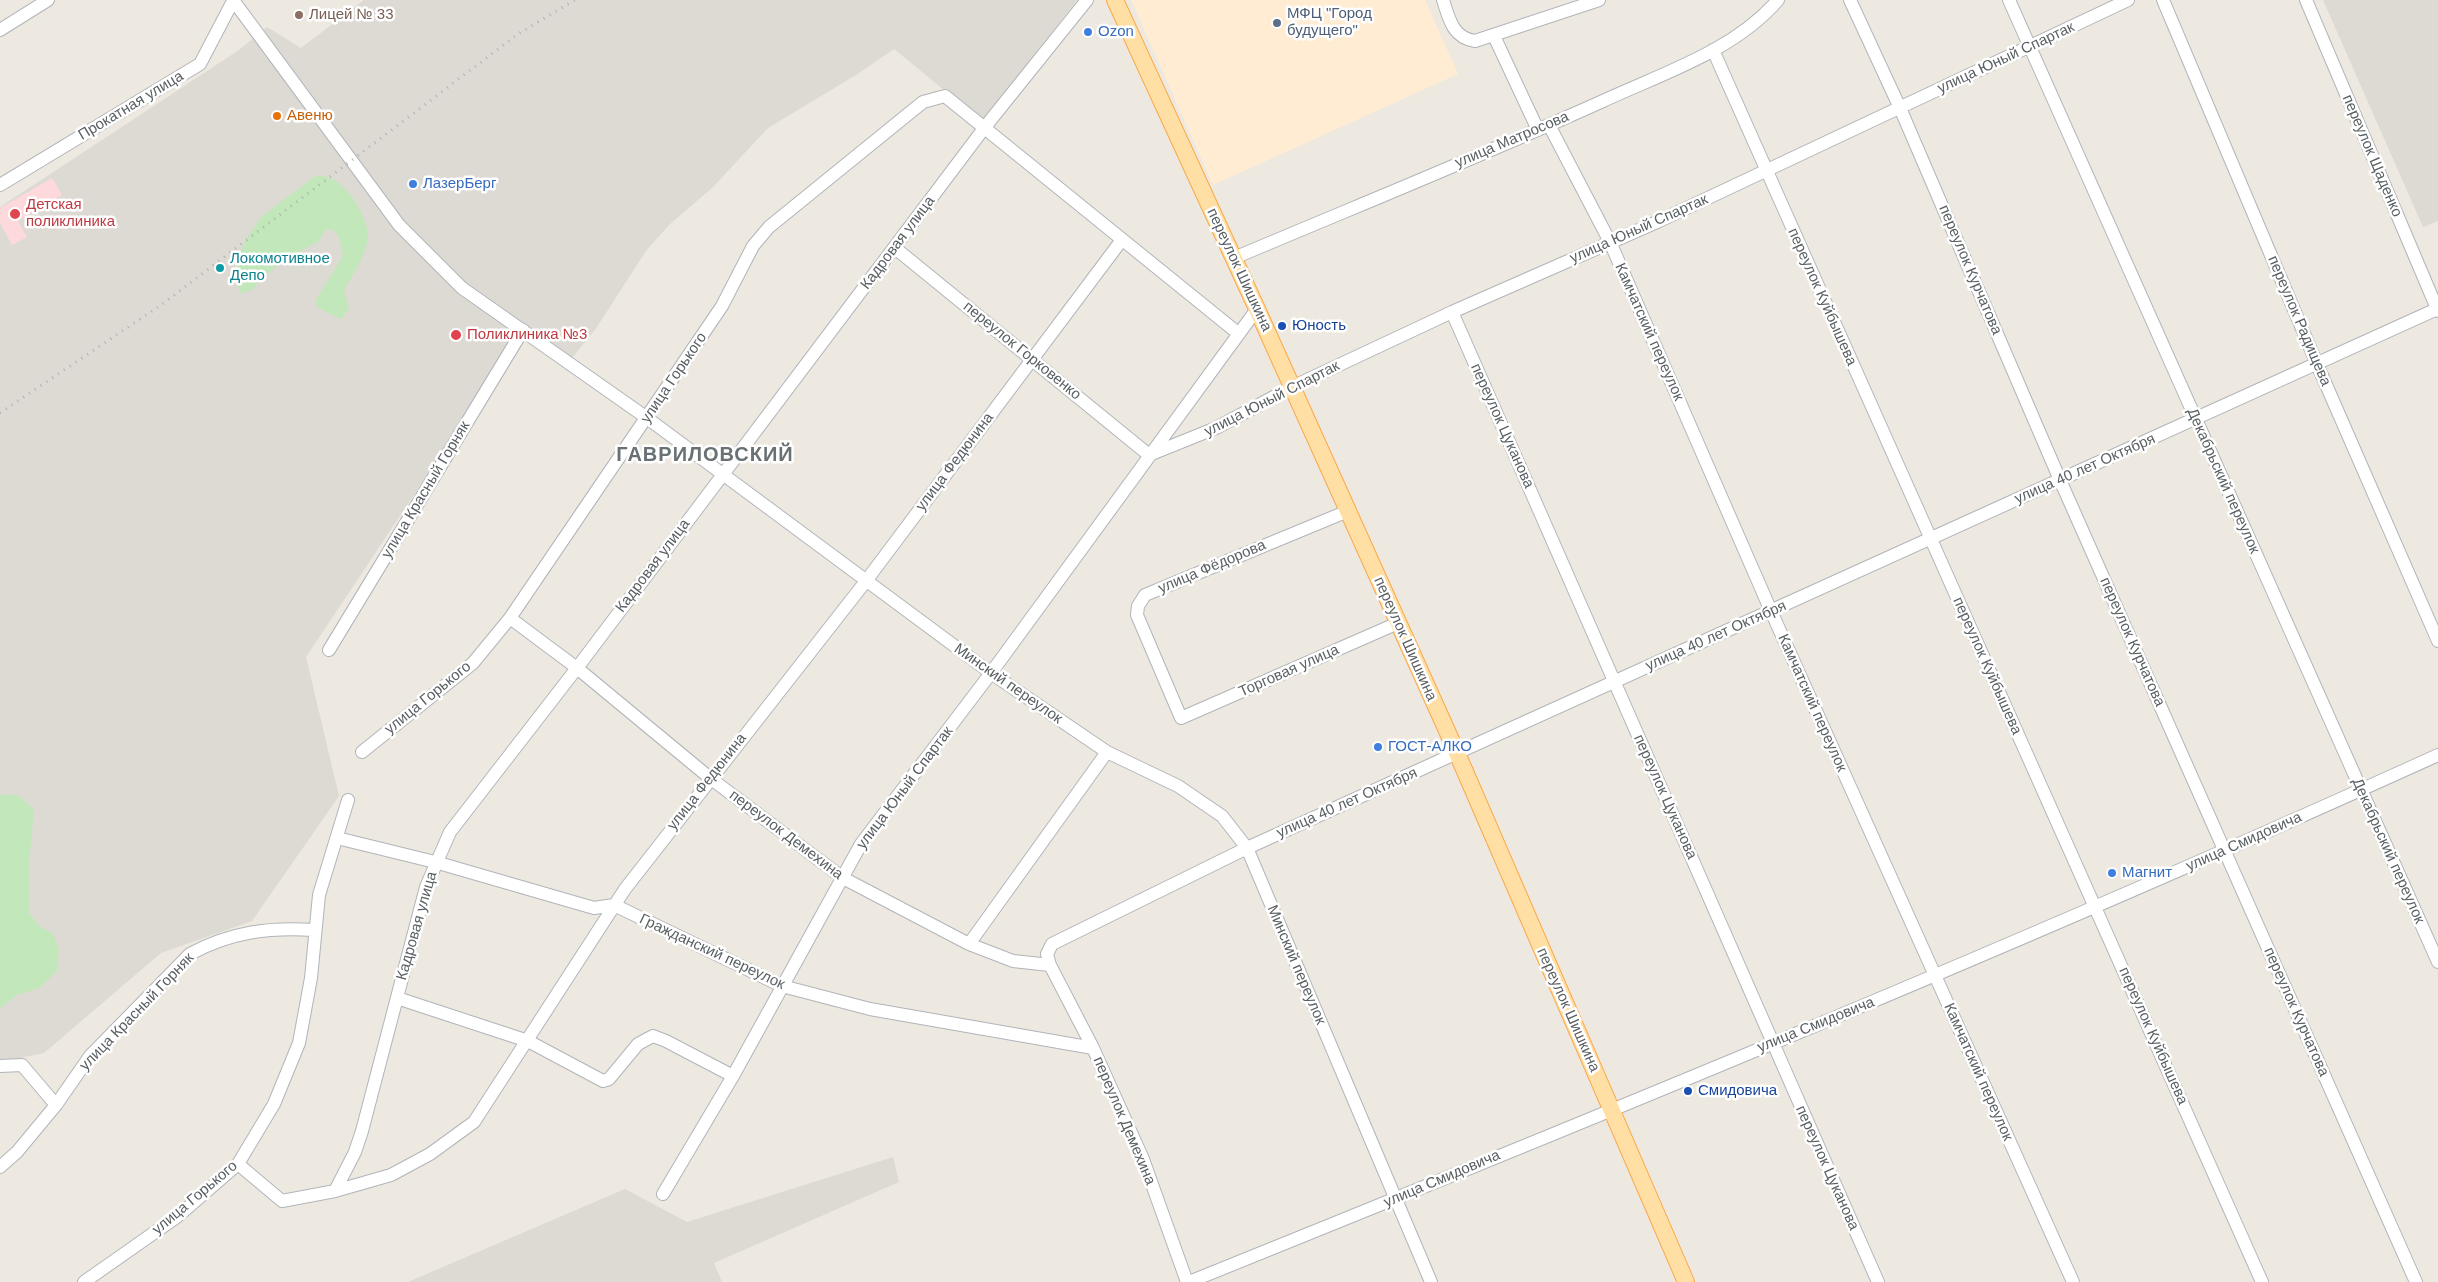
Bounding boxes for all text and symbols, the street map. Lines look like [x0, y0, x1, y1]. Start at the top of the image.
place label: МФЦ "Город будущего" [1287, 5, 1372, 40]
place label: Лицей № 33 [309, 6, 393, 24]
marker: Лицей № 33 [293, 9, 305, 21]
marker: МФЦ "Город будущего" [1271, 17, 1283, 29]
street label: улица Юный Спартак [1935, 18, 2077, 98]
place label: Ozon [1098, 23, 1134, 41]
marker: Ozon [1082, 26, 1094, 38]
street label: Прокатная улица [75, 68, 187, 144]
street label: переулок Щаденко [2338, 92, 2406, 220]
place label: Авеню [287, 107, 333, 125]
street label: улица Матросова [1452, 108, 1572, 172]
marker: Авеню [271, 110, 283, 122]
place label: ЛазерБерг [423, 175, 496, 193]
marker: ЛазерБерг [407, 178, 419, 190]
street label: улица Юный Спартак [1567, 190, 1711, 268]
street label: Кадровая улица [857, 193, 939, 293]
place label: Детская поликлиника [26, 196, 115, 231]
street label: переулок Курчатова [1935, 202, 2005, 338]
street label: переулок Шишкина [1203, 206, 1275, 334]
marker: Детская поликлиника [8, 207, 22, 221]
street label: переулок Куйбышева [1784, 225, 1860, 369]
place label: Локомотивное Депо [230, 250, 330, 285]
street label: переулок Радищева [2263, 253, 2335, 389]
street label: Камчатский переулок [1610, 260, 1688, 404]
marker: Локомотивное Депо [214, 262, 226, 274]
street label: переулок Горковенко [959, 298, 1085, 404]
place label: Юность [1292, 317, 1346, 335]
marker: Юность [1276, 320, 1288, 332]
place label: Поликлиника №3 [467, 326, 587, 344]
marker: Поликлиника №3 [449, 328, 463, 342]
street label: улица Горького [637, 329, 711, 427]
street label: улица Юный Спартак [1201, 357, 1343, 441]
street label: переулок Цуканова [1466, 361, 1538, 491]
street label: Декабрьский переулок [2183, 405, 2263, 557]
street label: улица Федюнина [912, 409, 998, 515]
street label: улица Красный Горняк [378, 418, 474, 562]
street label: улица 40 лет Октября [2012, 430, 2158, 508]
district label: ГАВРИЛОВСКИЙ [615, 443, 795, 467]
street label: Кадровая улица [612, 516, 694, 616]
street label: улица Фёдорова [1156, 536, 1268, 598]
street label: переулок Шишкина [1370, 574, 1440, 704]
street label: переулок Курчатова [2095, 575, 2169, 709]
street label: переулок Куйбышева [1949, 594, 2025, 738]
street label: улица 40 лет Октября [1643, 597, 1789, 675]
street label: Камчатский переулок [1773, 631, 1851, 775]
street label: Минский переулок [950, 640, 1066, 728]
street label: Торговая улица [1236, 641, 1342, 701]
street label: улица Горького [381, 658, 475, 738]
street label: улица Юный Спартак [853, 723, 957, 853]
street label: улица Федюнина [664, 730, 750, 834]
street label: переулок Цуканова [1629, 732, 1701, 862]
place label: ГОСТ-АЛКО [1388, 738, 1472, 756]
marker: ГОСТ-АЛКО [1372, 741, 1384, 753]
street label: улица 40 лет Октября [1274, 764, 1420, 842]
street label: Декабрьский переулок [2348, 775, 2428, 927]
street label: переулок Демехина [726, 786, 846, 884]
street label: улица Смидовича [2183, 808, 2305, 876]
place label: Магнит [2122, 864, 2172, 882]
marker: Магнит [2106, 867, 2118, 879]
street label: Кадровая улица [393, 870, 441, 982]
street label: Минский переулок [1263, 903, 1329, 1027]
street label: Гражданский переулок [636, 910, 788, 994]
street label: переулок Шишкина [1533, 945, 1603, 1075]
street label: переулок Курчатова [2259, 945, 2333, 1079]
street label: улица Красный Горняк [76, 949, 198, 1075]
street label: переулок Куйбышева [2115, 964, 2191, 1108]
street label: улица Смидовича [1755, 993, 1877, 1057]
street label: Камчатский переулок [1939, 1000, 2017, 1144]
street label: переулок Демехина [1089, 1054, 1159, 1188]
place label: Смидовича [1698, 1082, 1777, 1100]
marker: Смидовича [1682, 1085, 1694, 1097]
street label: переулок Цуканова [1791, 1103, 1863, 1233]
street label: улица Смидовича [1381, 1146, 1503, 1212]
street label: улица Горького [149, 1157, 241, 1239]

